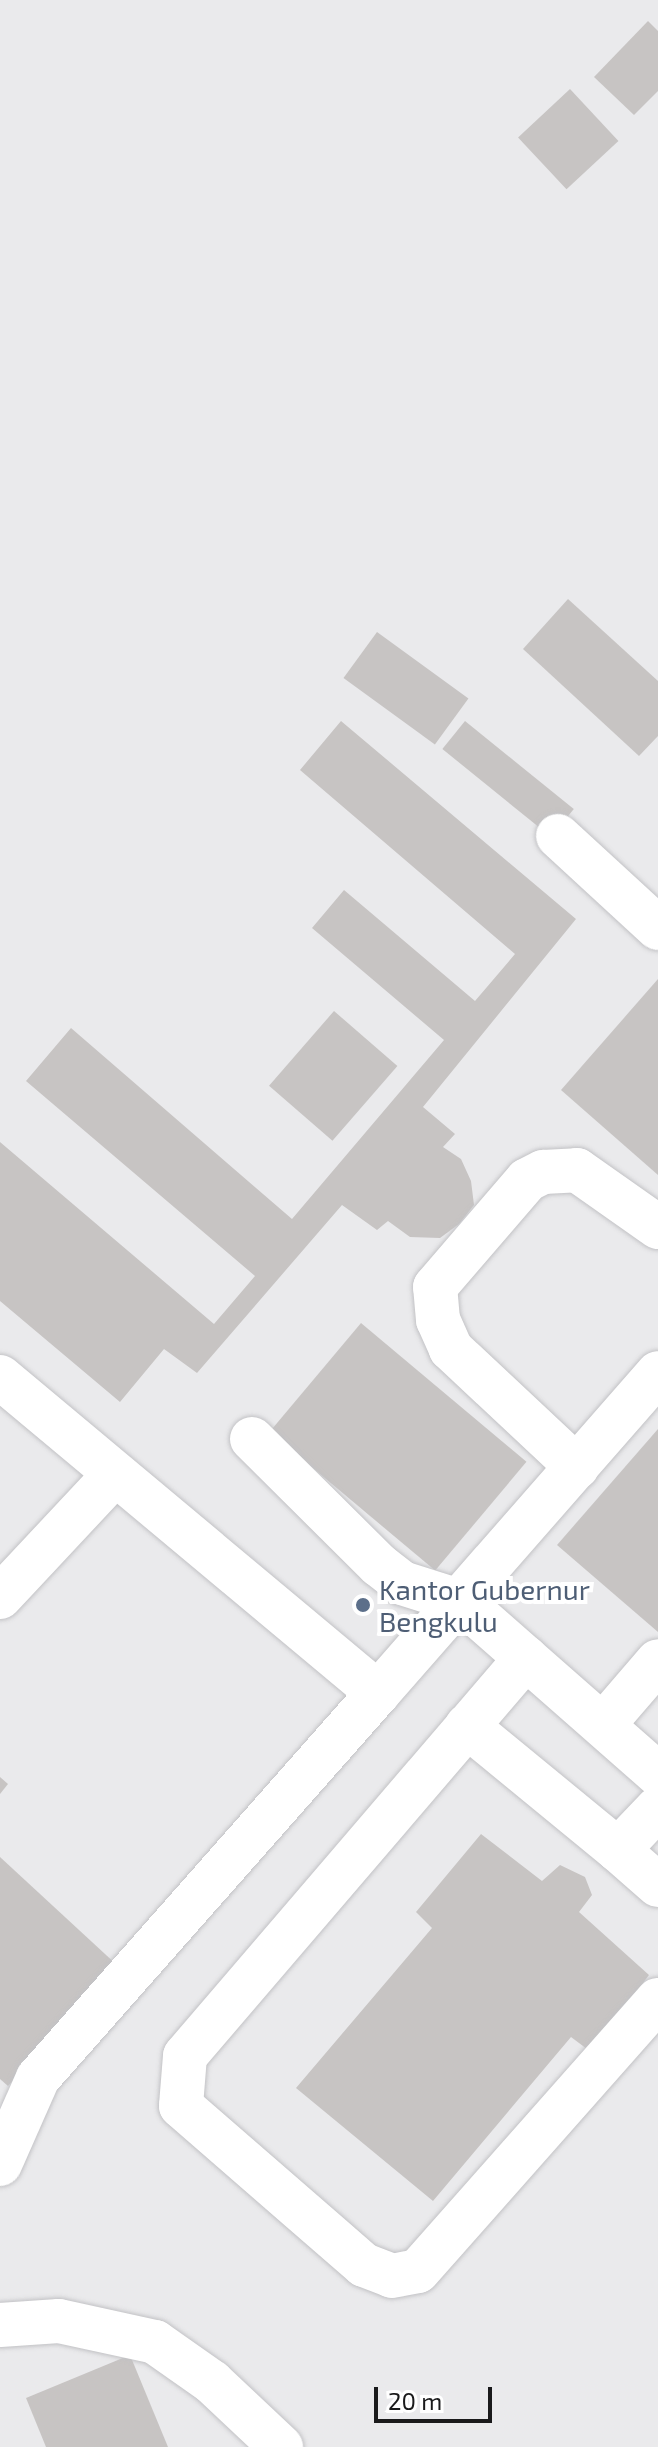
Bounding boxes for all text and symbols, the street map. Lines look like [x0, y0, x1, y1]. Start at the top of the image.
place label: Kantor Gubernur Bengkulu [379, 1572, 590, 1638]
marker: Kantor Gubernur Bengkulu [354, 1596, 372, 1614]
scale bar [378, 2371, 496, 2421]
text: 20 m [388, 2386, 442, 2415]

